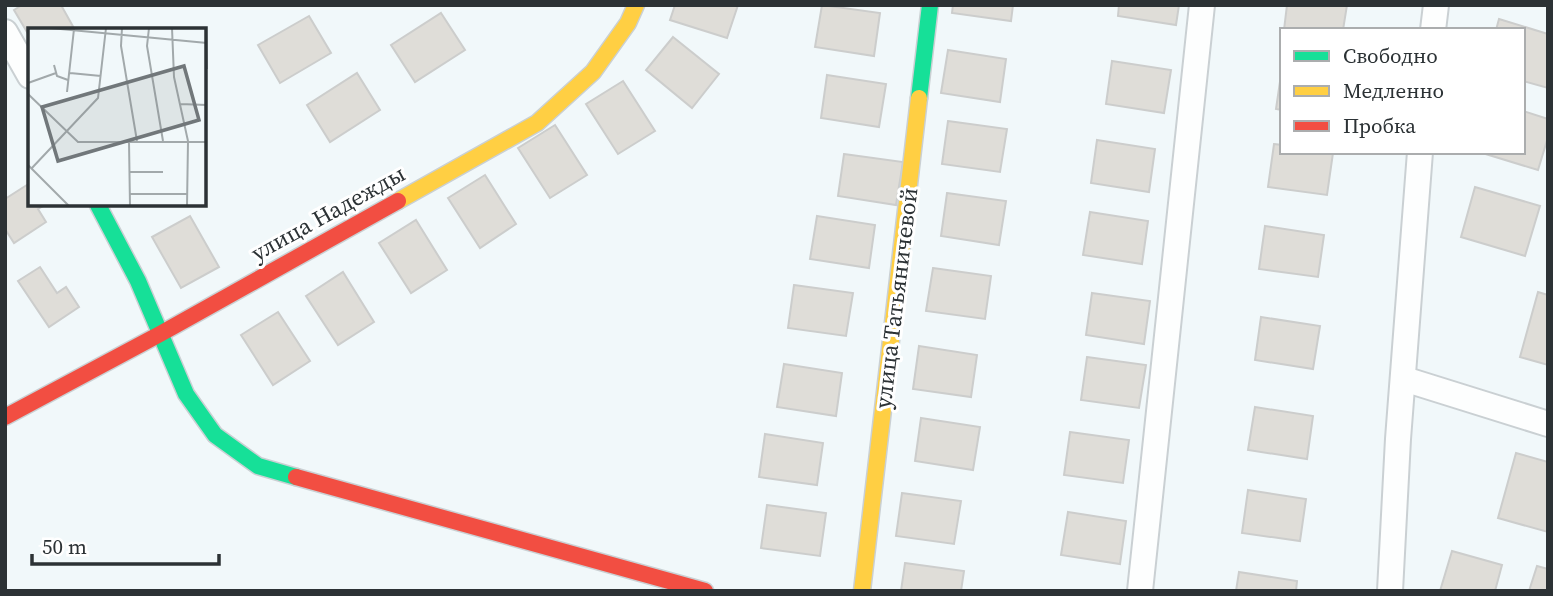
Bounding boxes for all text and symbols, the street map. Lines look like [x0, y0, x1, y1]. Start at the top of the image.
inset map [28, 28, 206, 206]
legend [1280, 28, 1525, 154]
text: Свободно [1343, 41, 1438, 70]
text: Медленно [1343, 76, 1444, 105]
text: Пробка [1343, 111, 1416, 140]
street label: улица Надежды [245, 157, 411, 269]
street label: улица Татьяничевой [867, 185, 925, 411]
scale bar [32, 522, 219, 566]
text: 50 m [42, 532, 87, 561]

